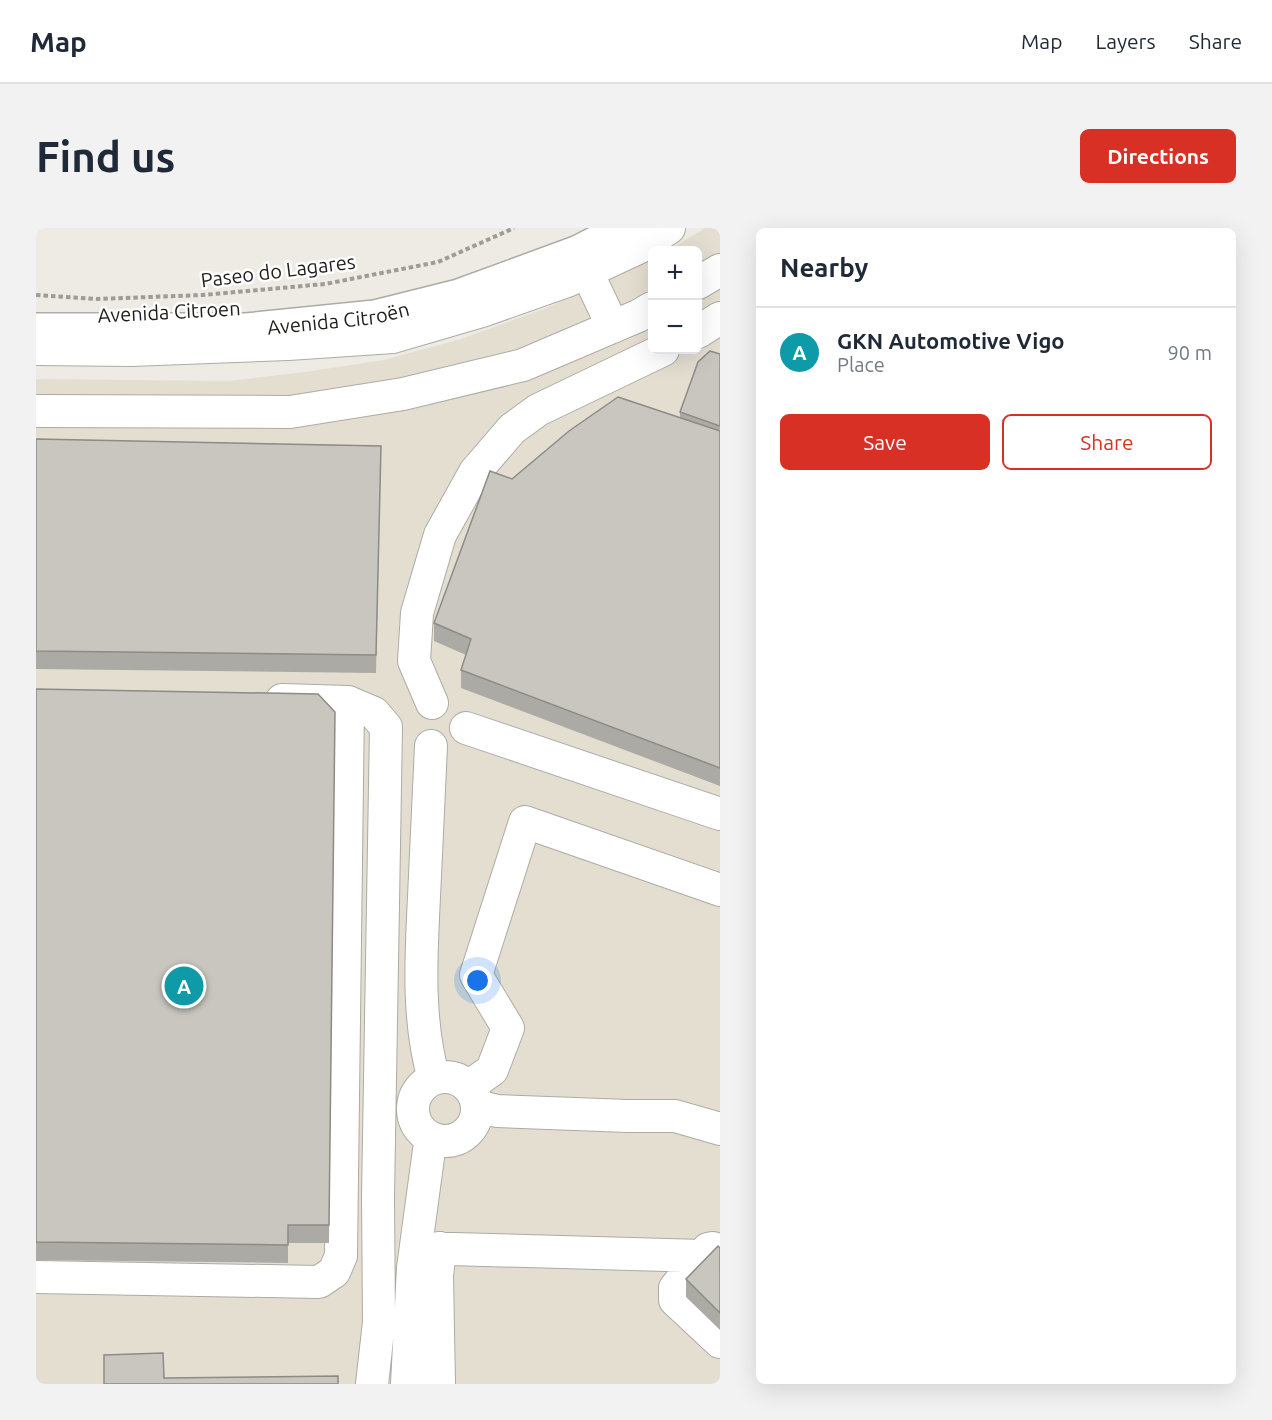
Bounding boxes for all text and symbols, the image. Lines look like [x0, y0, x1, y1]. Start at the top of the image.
text: Map [30, 26, 87, 57]
text: Map [1021, 29, 1062, 53]
text: Layers [1095, 29, 1156, 53]
text: Share [1189, 29, 1242, 53]
button: Directions [1080, 129, 1236, 183]
text: Find us [36, 133, 175, 180]
map controls [648, 246, 702, 354]
button: + [648, 246, 702, 300]
street label: Paseo do Lagares [199, 250, 357, 291]
text: Nearby [780, 253, 868, 282]
street label: Avenida Citroen [97, 296, 241, 327]
street label: Avenida Citroën [266, 297, 412, 339]
button: − [648, 300, 702, 354]
text: GKN Automotive Vigo [837, 328, 1065, 353]
text: A [792, 341, 807, 364]
text: 90 m [1168, 341, 1212, 364]
text: Place [837, 353, 885, 376]
button: Save [780, 414, 990, 470]
button: Share [1002, 414, 1212, 470]
pin: A [164, 964, 204, 1008]
your location [463, 966, 492, 995]

